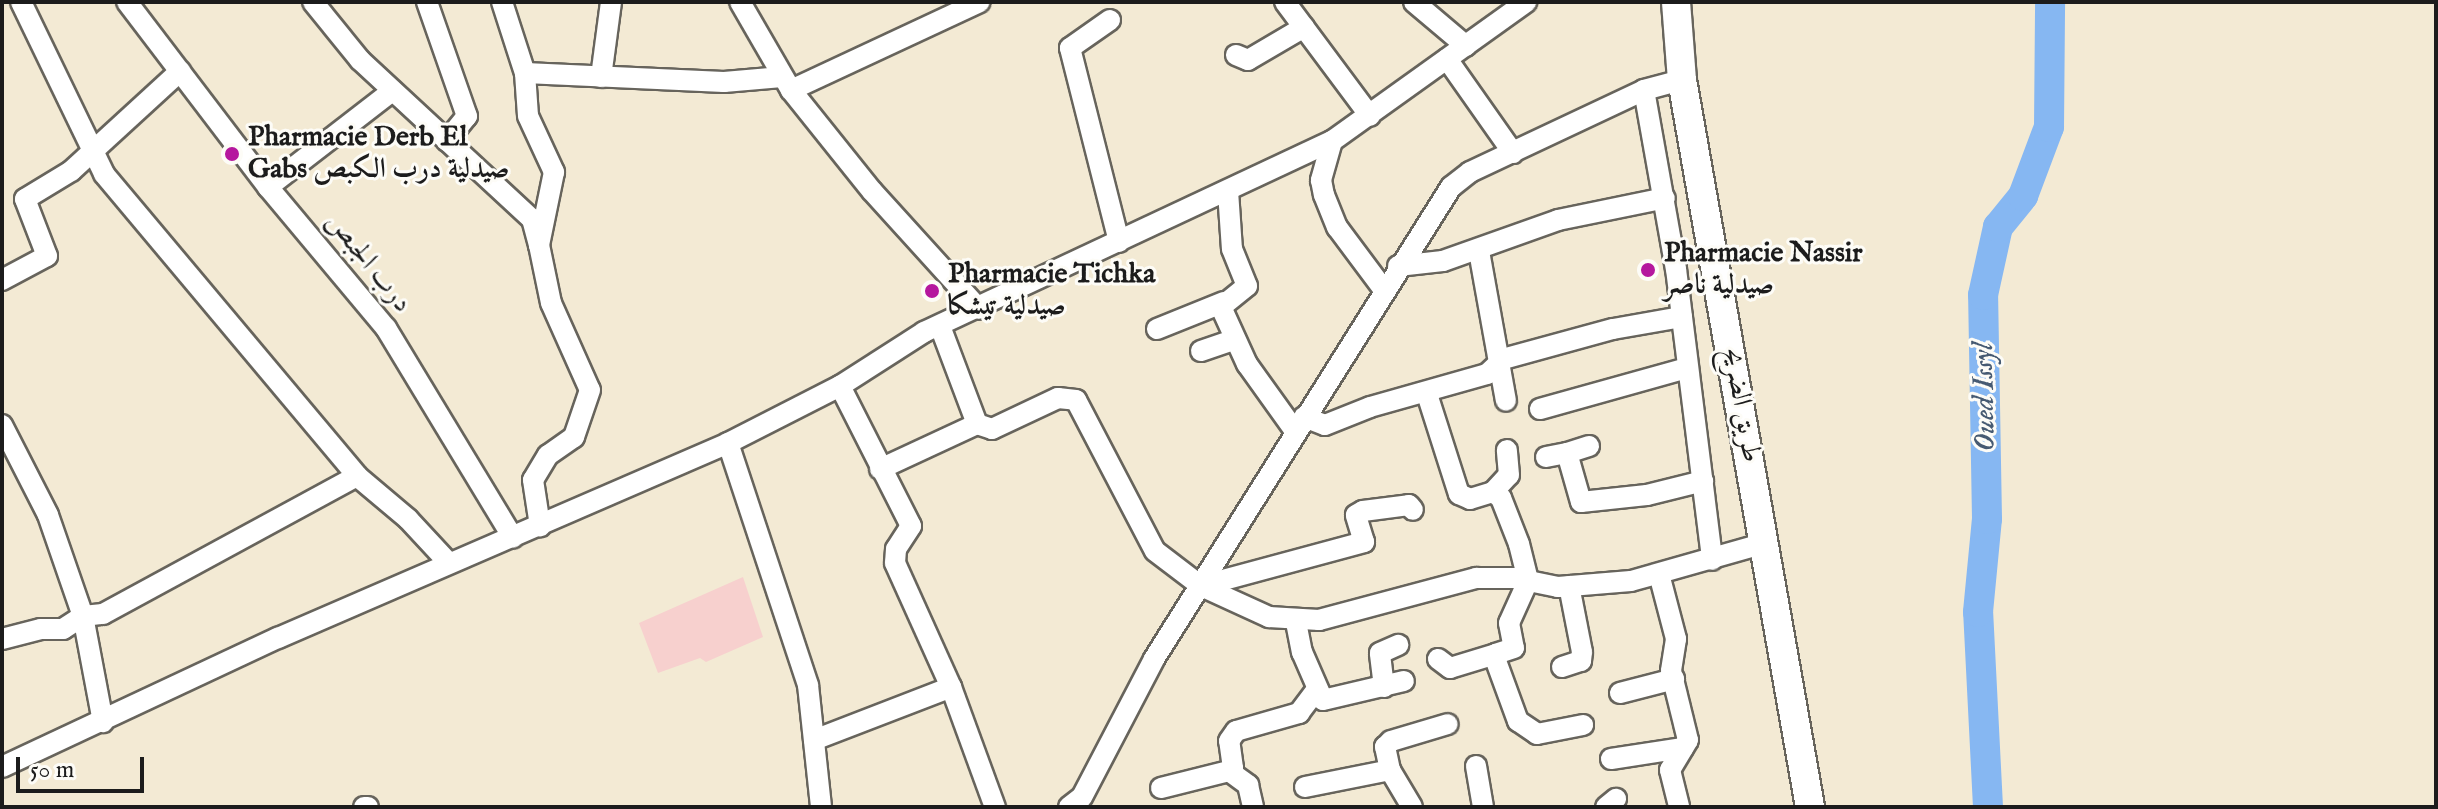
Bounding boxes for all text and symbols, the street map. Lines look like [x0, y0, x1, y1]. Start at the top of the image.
place label: Pharmacie Derb El Gabs صيدلية درب الكبص [248, 121, 510, 187]
marker: Pharmacie Derb El Gabs صيدلية درب الكبص [223, 145, 241, 163]
street label: درب الجبص [317, 206, 419, 320]
place label: Pharmacie Nassir صيدلية ناصر [1664, 237, 1863, 303]
place label: Pharmacie Tichka صيدلية تيشكا [948, 258, 1155, 324]
marker: Pharmacie Nassir صيدلية ناصر [1639, 261, 1657, 279]
marker: Pharmacie Tichka صيدلية تيشكا [923, 282, 941, 300]
water label: Oued Issyl [1966, 342, 2004, 452]
street label: طريق الضريح [1714, 345, 1768, 465]
scale bar [20, 741, 148, 791]
text: 50 m [30, 755, 74, 786]

